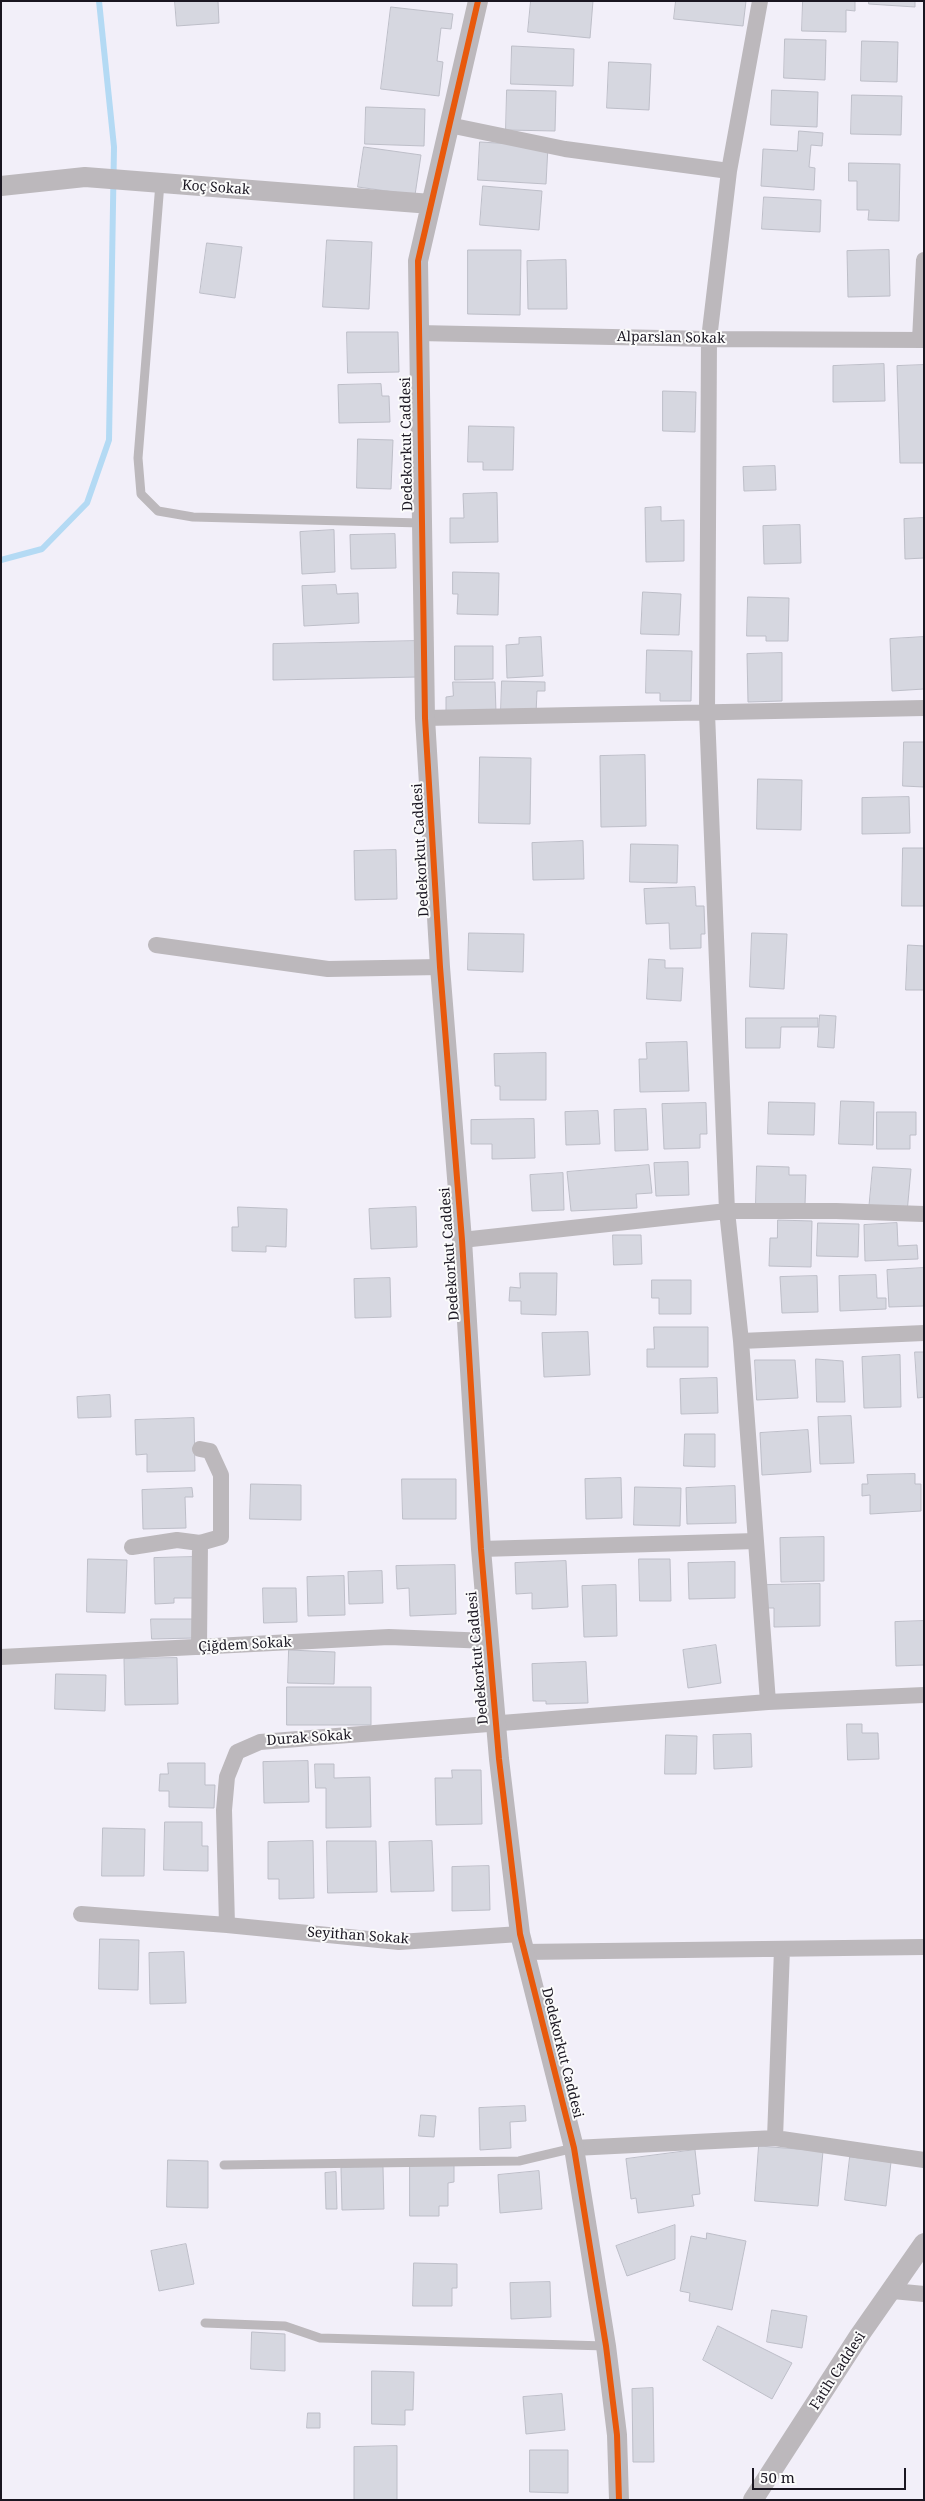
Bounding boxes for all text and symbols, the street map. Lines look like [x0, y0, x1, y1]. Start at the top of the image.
street label: Koç Sokak [181, 177, 251, 199]
street label: Alparslan Sokak [617, 329, 725, 347]
street label: Dedekorkut Caddesi [397, 377, 417, 511]
street label: Dedekorkut Caddesi [409, 783, 433, 917]
street label: Dedekorkut Caddesi [437, 1187, 463, 1321]
street label: Dedekorkut Caddesi [464, 1591, 492, 1725]
street label: Çiğdem Sokak [198, 1634, 292, 1656]
street label: Durak Sokak [266, 1727, 352, 1749]
street label: Seyithan Sokak [307, 1924, 409, 1948]
street label: Dedekorkut Caddesi [538, 1986, 586, 2120]
street label: Fatih Caddesi [807, 2329, 869, 2413]
scale bar [755, 2458, 909, 2490]
text: 50 m [760, 2467, 795, 2487]

